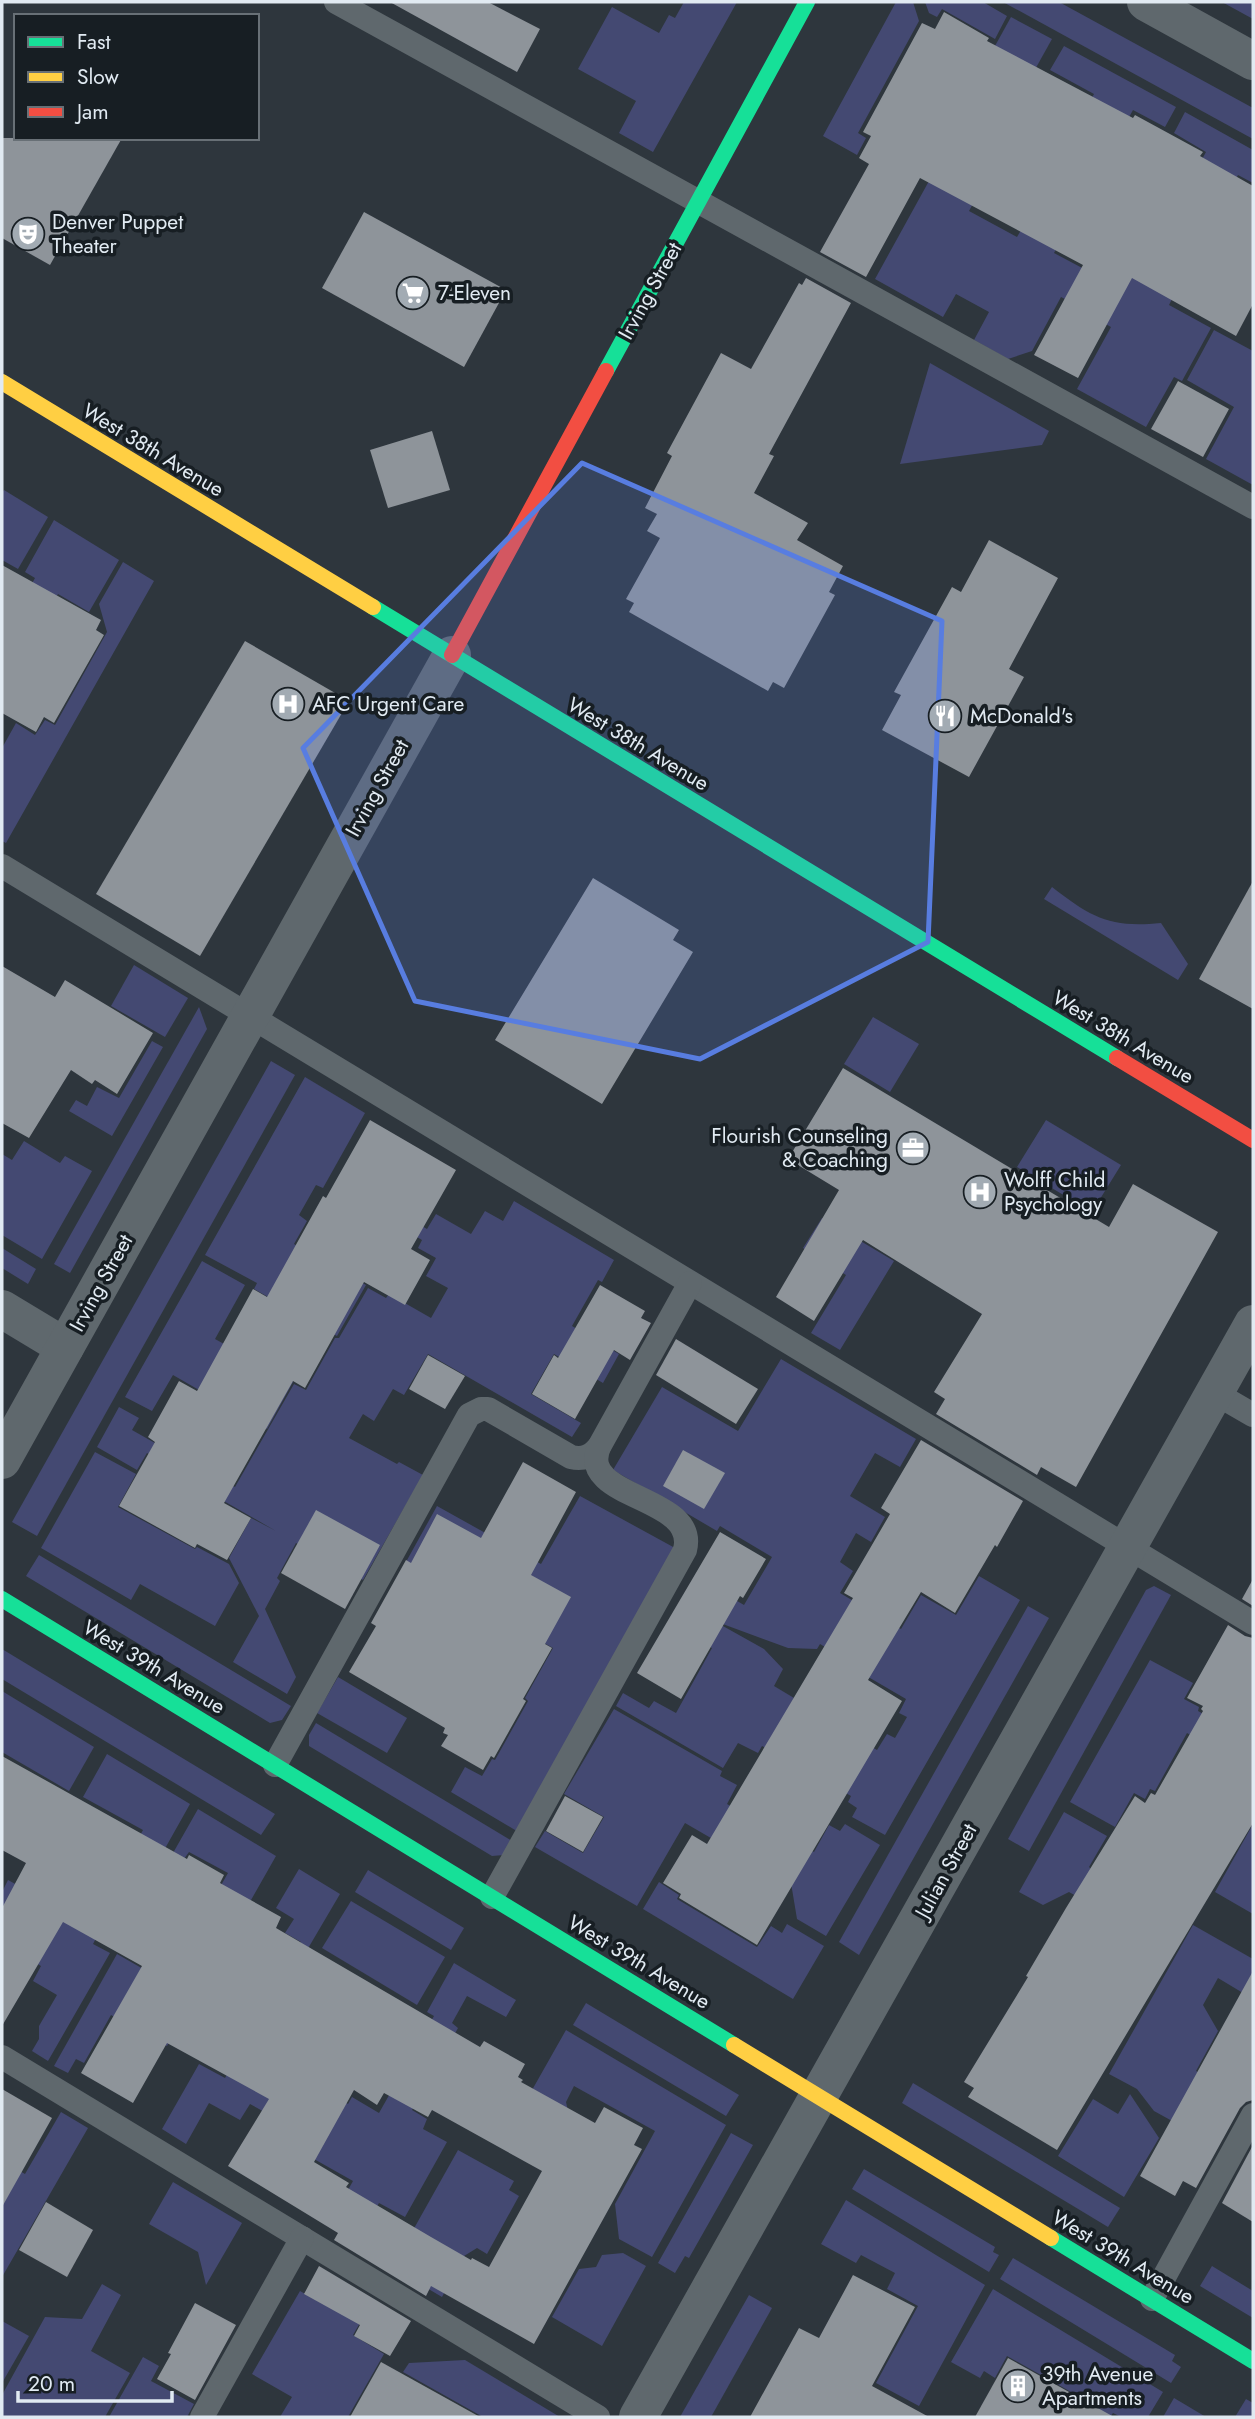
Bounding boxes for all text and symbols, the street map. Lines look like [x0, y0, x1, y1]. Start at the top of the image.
legend [14, 14, 259, 140]
text: Fast [77, 27, 110, 57]
text: Slow [77, 62, 119, 92]
text: Jam [74, 97, 109, 127]
place label: Denver Puppet Theater [52, 207, 183, 261]
theatre icon: Denver Puppet Theater [9, 215, 47, 253]
street label: Irving Street [611, 237, 689, 345]
supermarket icon: 7-Eleven [394, 274, 432, 312]
place label: 7-Eleven [438, 278, 511, 308]
street label: West 38th Avenue [77, 396, 230, 504]
hospital icon: AFC Urgent Care [269, 685, 307, 723]
place label: AFC Urgent Care [312, 689, 465, 719]
street label: West 38th Avenue [562, 690, 715, 798]
restaurant icon: McDonald's [926, 697, 964, 735]
place label: McDonald's [970, 701, 1073, 731]
street label: Irving Street [338, 734, 416, 842]
street label: West 38th Avenue [1047, 983, 1200, 1091]
place label: Flourish Counseling & Coaching [711, 1121, 888, 1175]
office icon: Flourish Counseling & Coaching [894, 1129, 932, 1167]
place label: Wolff Child Psychology [1004, 1165, 1105, 1219]
hospital icon: Wolff Child Psychology [961, 1173, 999, 1211]
street label: Irving Street [62, 1229, 140, 1337]
street label: West 39th Avenue [77, 1613, 231, 1721]
street label: Julian Street [906, 1818, 984, 1926]
street label: West 39th Avenue [562, 1908, 716, 2016]
street label: West 39th Avenue [1046, 2203, 1200, 2311]
place label: 39th Avenue Apartments [1042, 2359, 1154, 2413]
scale bar [18, 2360, 172, 2404]
building icon: 39th Avenue Apartments [999, 2367, 1037, 2405]
text: 20 m [28, 2369, 75, 2399]

